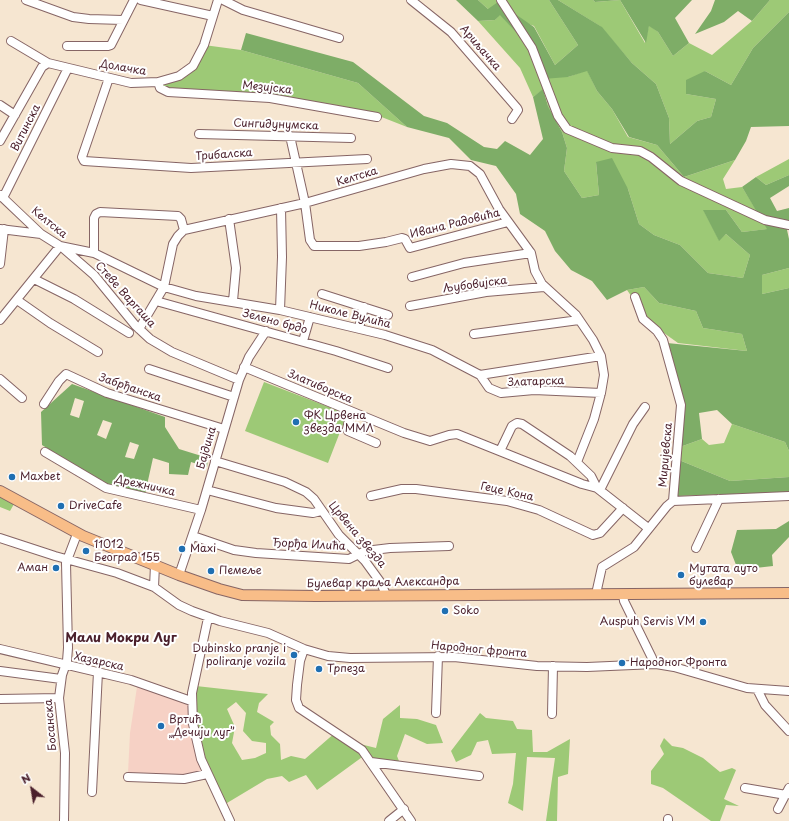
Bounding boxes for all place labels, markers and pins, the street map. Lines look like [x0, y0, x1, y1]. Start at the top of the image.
place label: ФК Црвена звезда ММЛ [304, 409, 374, 435]
marker: ФК Црвена звезда ММЛ [291, 417, 301, 427]
place label: Maxbet [20, 470, 61, 484]
marker: Maxbet [7, 472, 17, 482]
place label: DriveCafe [69, 499, 122, 513]
marker: DriveCafe [56, 501, 66, 511]
place label: 11012 Београд 155 [94, 538, 160, 564]
place label: Maxi [190, 542, 216, 556]
marker: Maxi [177, 544, 187, 554]
marker: 11012 Београд 155 [81, 546, 91, 556]
place label: Аман [17, 561, 48, 575]
place label: Мутата ауто булевар [689, 562, 758, 588]
marker: Аман [51, 563, 61, 573]
place label: Пемеље [219, 564, 262, 578]
marker: Пемеље [206, 566, 216, 576]
marker: Мутата ауто булевар [676, 570, 686, 580]
place label: Soko [453, 604, 479, 618]
marker: Soko [440, 606, 450, 616]
place label: Auspuh Servis VM [600, 615, 695, 629]
marker: Auspuh Servis VM [698, 617, 708, 627]
place label: Dubinsko pranje i poliranje vozila [192, 642, 286, 668]
marker: Dubinsko pranje i poliranje vozila [289, 650, 299, 660]
place label: Народног Фронта [630, 656, 727, 670]
marker: Народног Фронта [617, 658, 627, 668]
place label: Трпеза [327, 662, 365, 676]
marker: Трпеза [314, 664, 324, 674]
place label: Вртић „Дечији луг” [169, 713, 235, 739]
marker: Вртић „Дечији луг” [156, 721, 166, 731]

